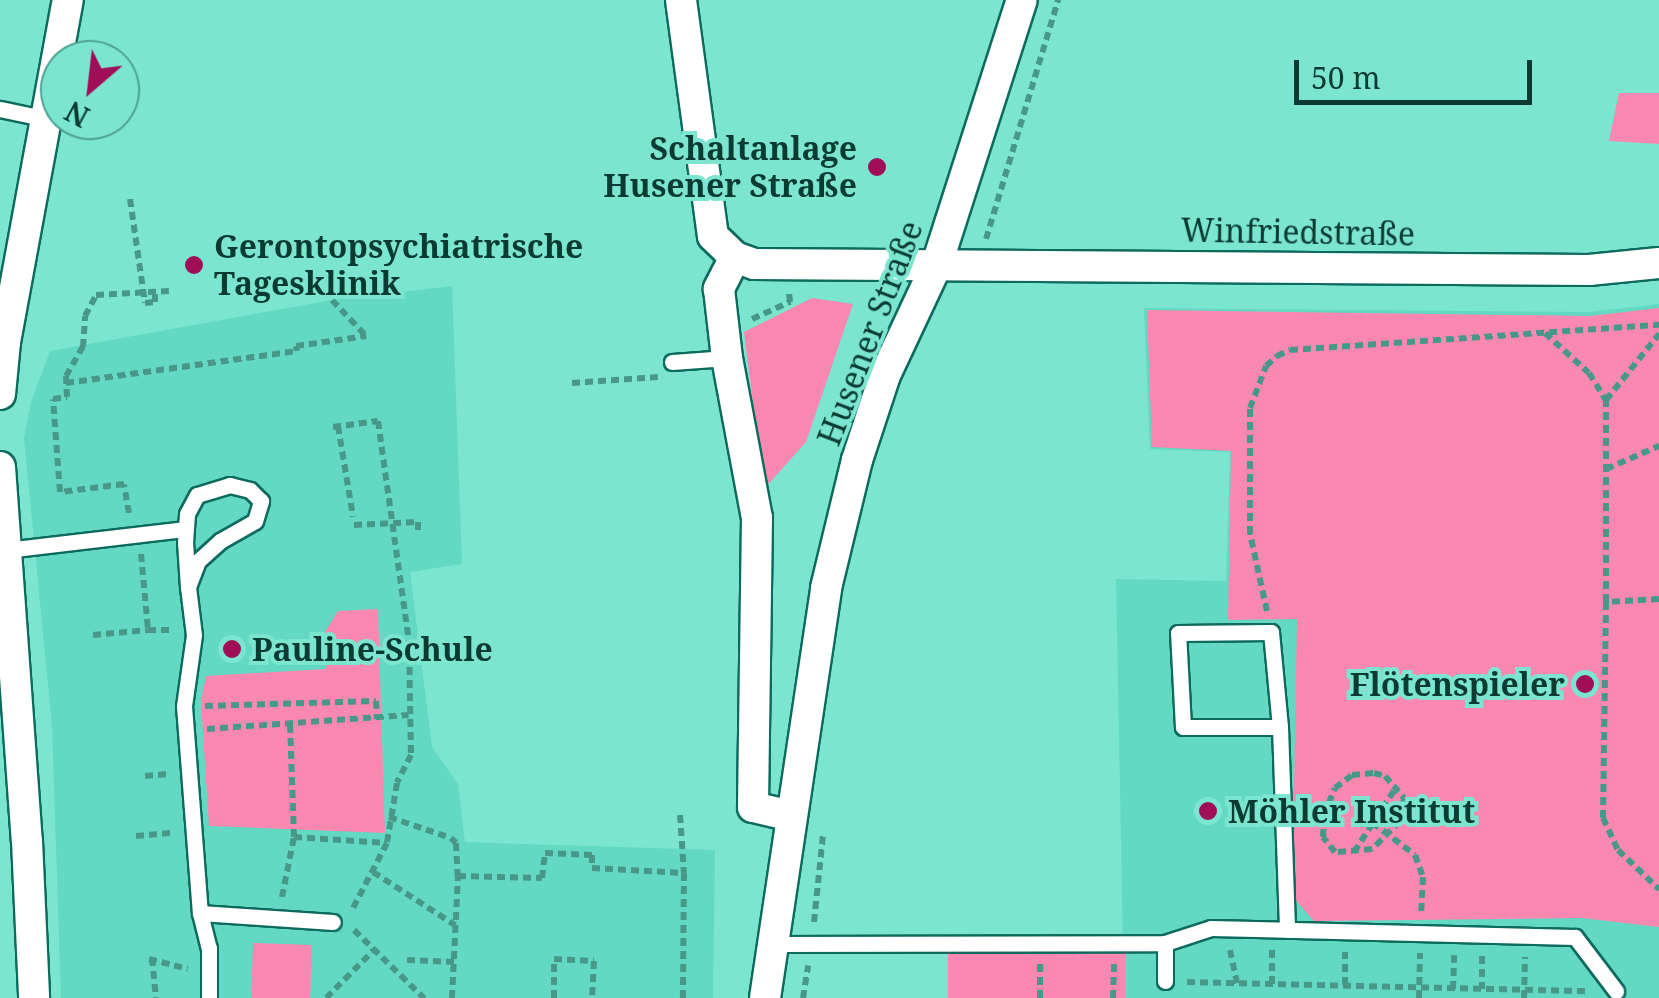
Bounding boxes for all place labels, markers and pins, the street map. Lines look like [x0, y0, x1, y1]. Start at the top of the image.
place label: Schaltanlage Husener Straße [603, 130, 857, 205]
marker: Schaltanlage Husener Straße [866, 156, 888, 178]
place label: Gerontopsychiatrische Tagesklinik [214, 228, 583, 303]
marker: Gerontopsychiatrische Tagesklinik [183, 254, 205, 276]
place label: Pauline-Schule [252, 630, 493, 668]
marker: Pauline-Schule [221, 638, 243, 660]
place label: Flötenspieler [1350, 665, 1565, 703]
marker: Flötenspieler [1574, 673, 1596, 695]
place label: Möhler Institut [1228, 792, 1475, 830]
marker: Möhler Institut [1197, 800, 1219, 822]

